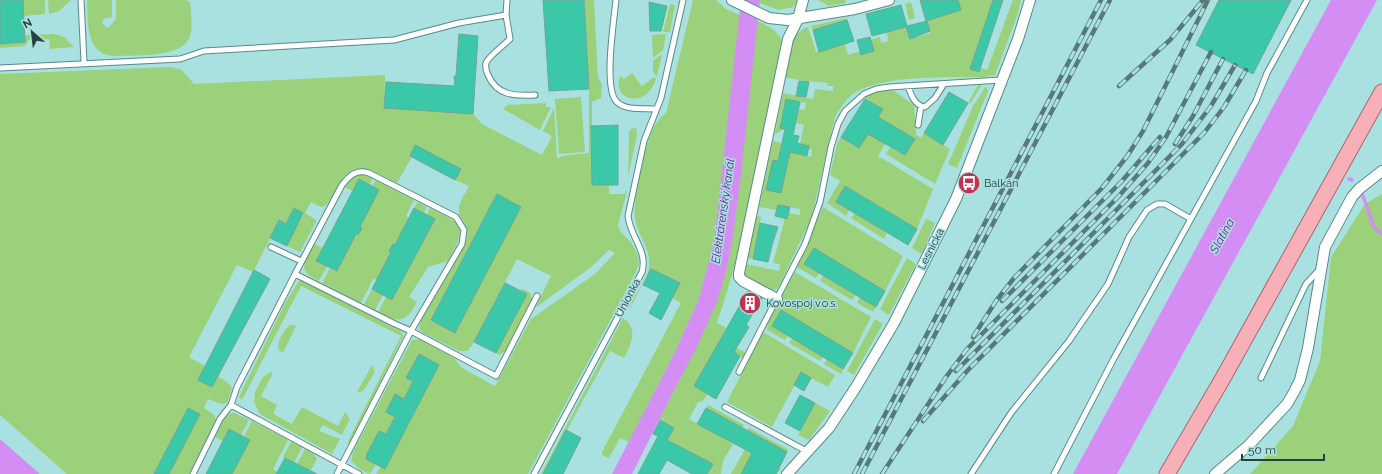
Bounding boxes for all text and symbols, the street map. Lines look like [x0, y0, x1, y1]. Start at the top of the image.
north arrow [12, 12, 52, 52]
text: N [21, 16, 34, 31]
water label: Elektrárenský kanál [709, 157, 737, 265]
bus stop icon: Balkán [956, 170, 982, 196]
place label: Balkán [984, 177, 1019, 190]
water label: Slatina [1206, 216, 1237, 257]
street label: Lesnícka [915, 226, 947, 272]
street label: Unionka [612, 276, 644, 320]
building icon: Kovospoj v.o.s. [737, 290, 763, 316]
place label: Kovospoj v.o.s. [766, 297, 838, 310]
scale bar [1242, 436, 1324, 462]
text: 50 m [1248, 443, 1276, 457]

